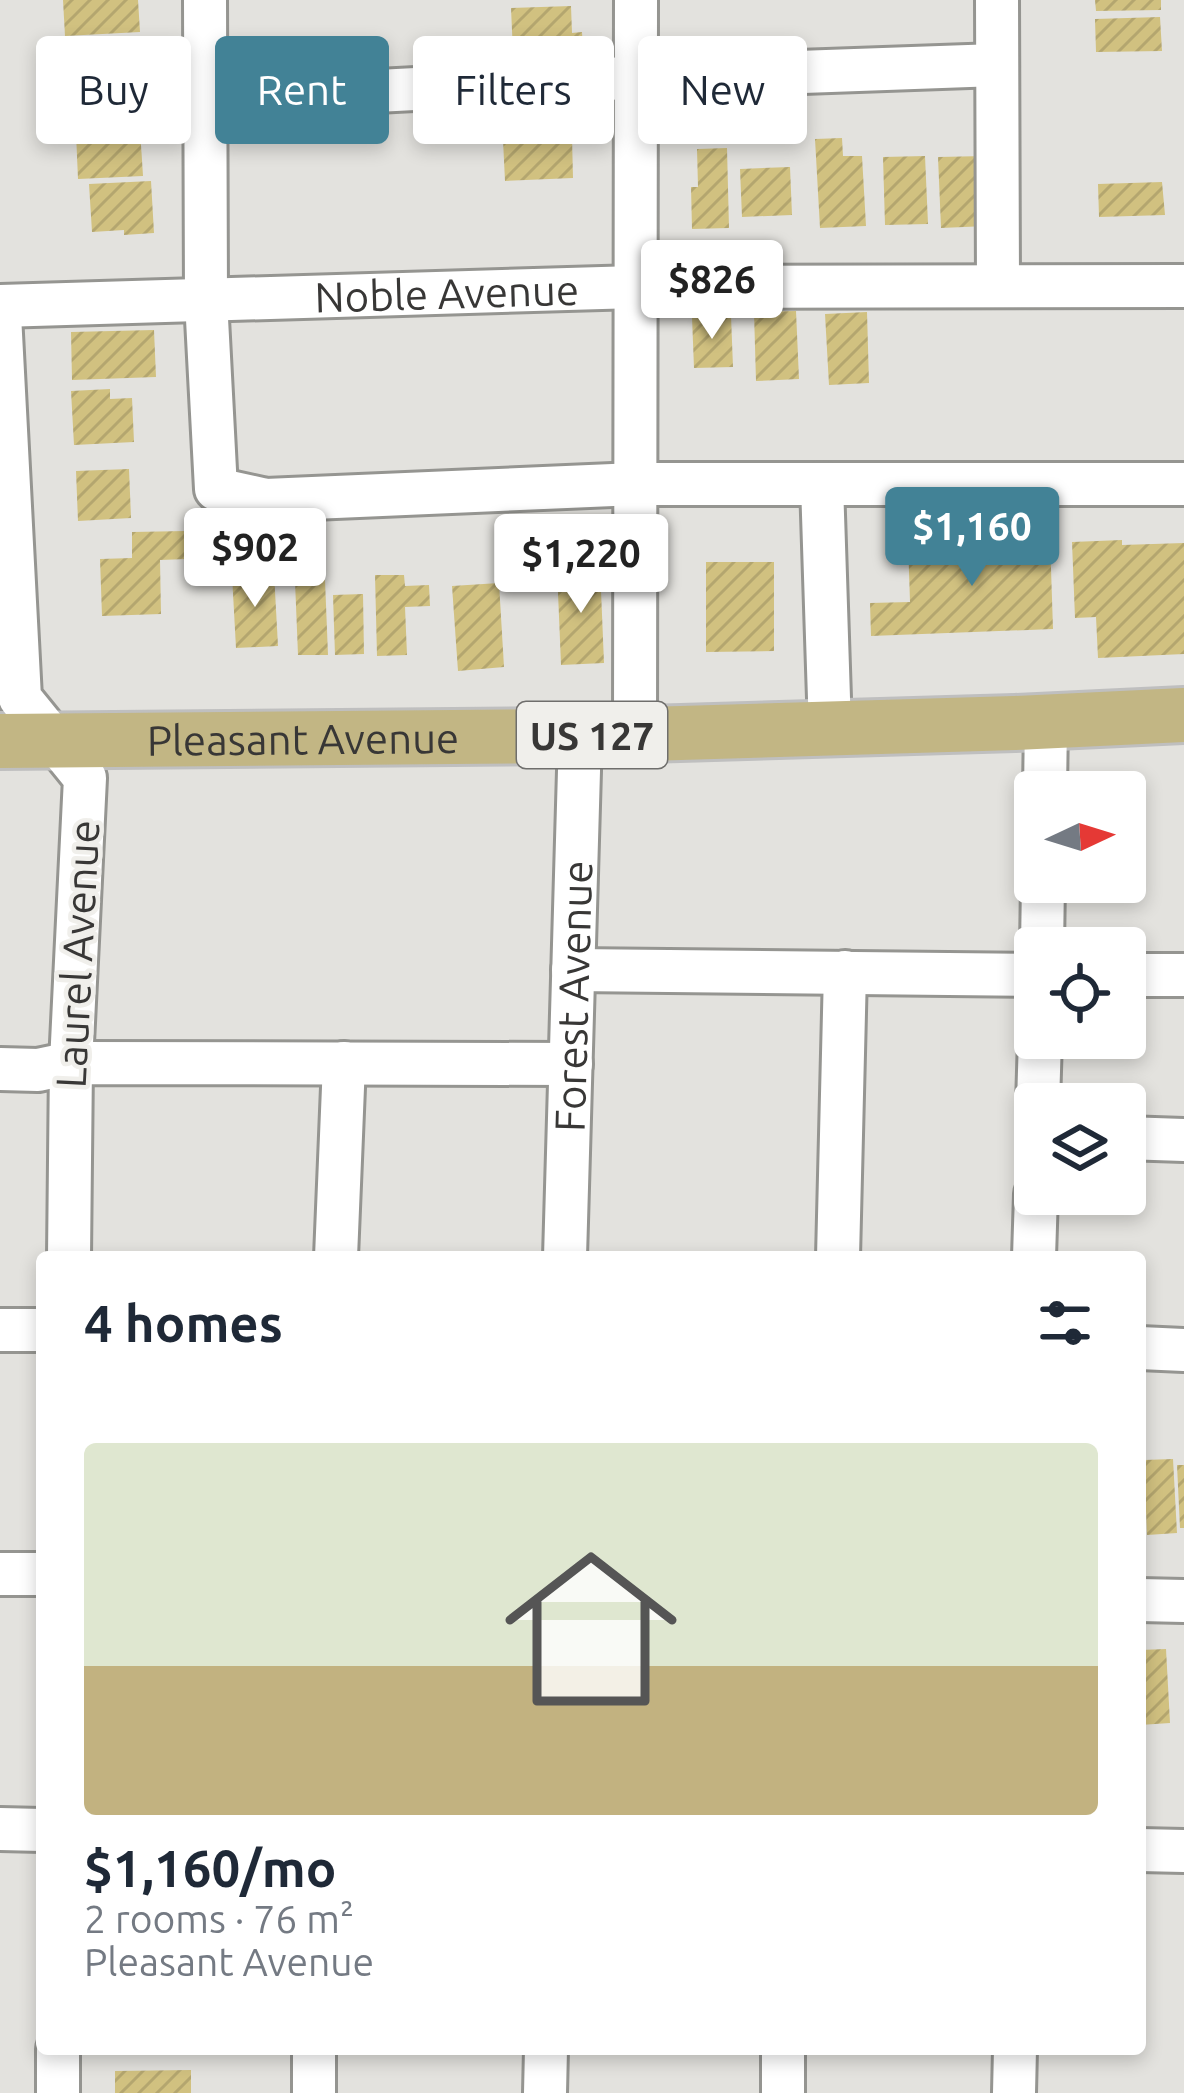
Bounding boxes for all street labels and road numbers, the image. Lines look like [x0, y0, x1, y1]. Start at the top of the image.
street label: Noble Avenue [314, 265, 580, 320]
road number: US 127 [517, 702, 667, 768]
street label: Pleasant Avenue [147, 714, 459, 763]
street label: Laurel Avenue [47, 819, 107, 1089]
street label: Forest Avenue [545, 860, 600, 1133]

